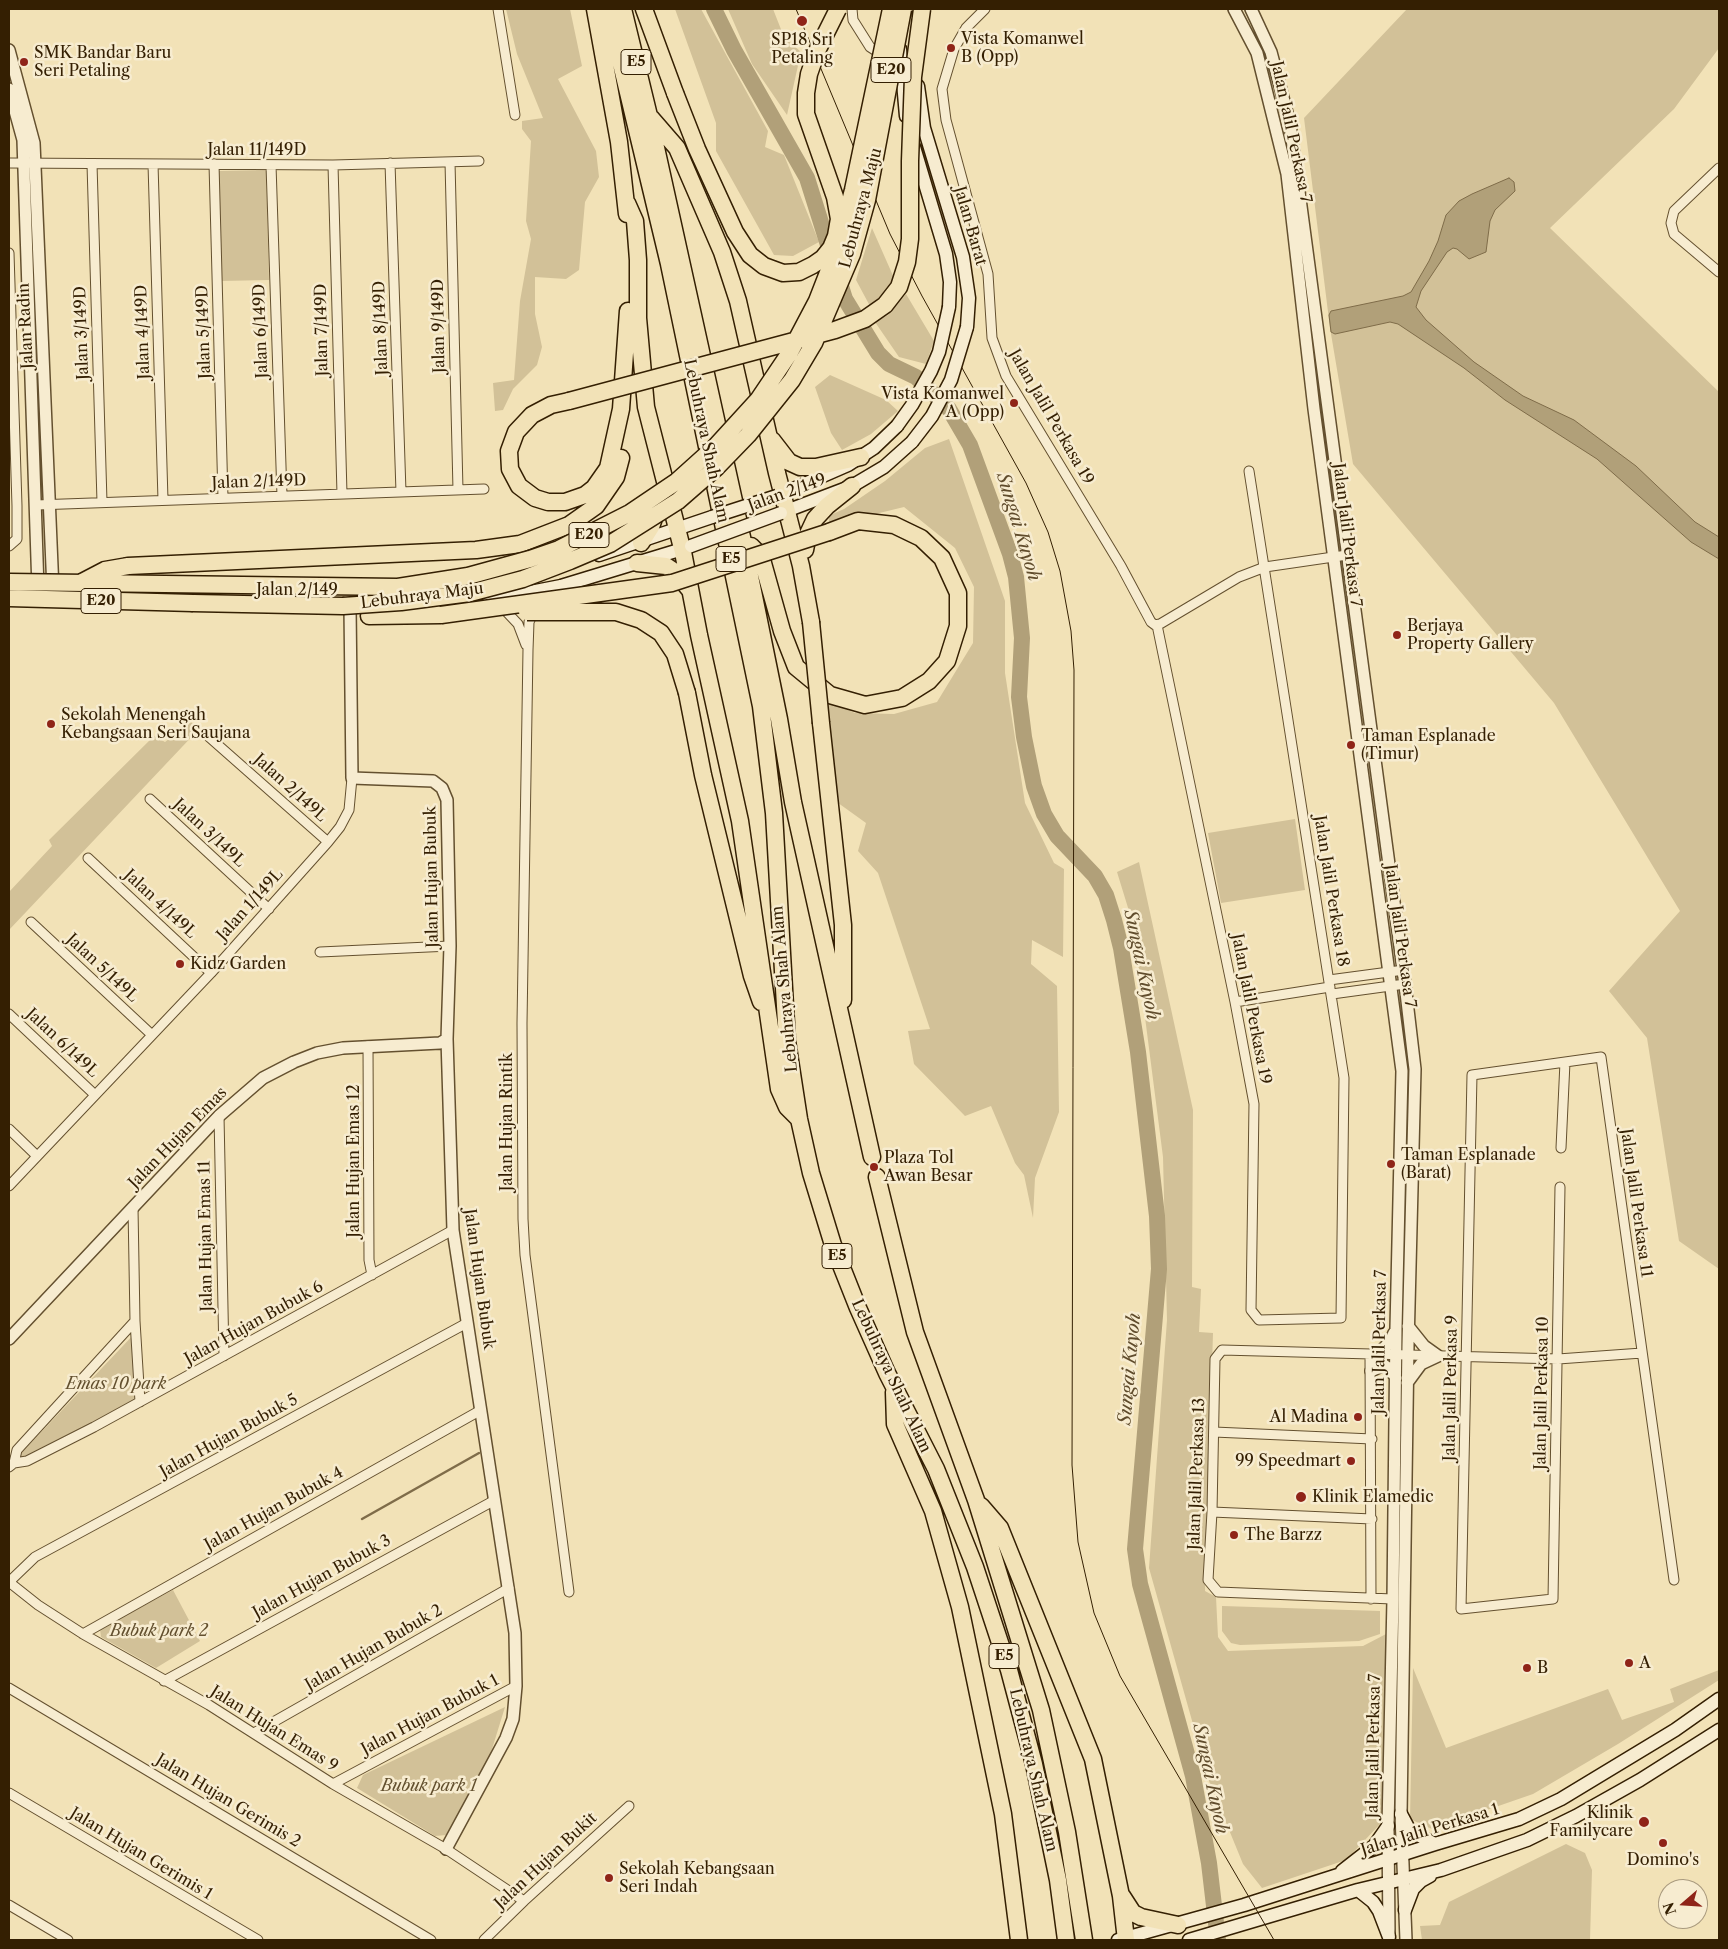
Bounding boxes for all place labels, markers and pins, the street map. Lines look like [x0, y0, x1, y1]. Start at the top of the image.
marker: SP18 Sri Petaling [795, 14, 809, 28]
place label: Vista Komanwel B (Opp) [961, 29, 1084, 67]
place label: SP18 Sri Petaling [771, 30, 833, 68]
marker: Vista Komanwel B (Opp) [945, 42, 957, 54]
place label: SMK Bandar Baru Seri Petaling [34, 43, 171, 81]
marker: SMK Bandar Baru Seri Petaling [18, 56, 30, 68]
place label: Vista Komanwel A (Opp) [881, 384, 1004, 422]
marker: Vista Komanwel A (Opp) [1008, 397, 1020, 409]
place label: Berjaya Property Gallery [1407, 616, 1534, 654]
marker: Berjaya Property Gallery [1391, 629, 1403, 641]
place label: Sekolah Menengah Kebangsaan Seri Saujana [61, 705, 250, 743]
marker: Sekolah Menengah Kebangsaan Seri Saujana [45, 718, 57, 730]
place label: Taman Esplanade (Timur) [1361, 726, 1496, 764]
marker: Taman Esplanade (Timur) [1345, 739, 1357, 751]
place label: Kidz Garden [190, 954, 286, 974]
marker: Kidz Garden [174, 958, 186, 970]
place label: Taman Esplanade (Barat) [1401, 1145, 1536, 1183]
place label: Plaza Tol Awan Besar [884, 1148, 973, 1186]
marker: Taman Esplanade (Barat) [1385, 1158, 1397, 1170]
marker: Plaza Tol Awan Besar [868, 1161, 880, 1173]
place label: Al Madina [1270, 1407, 1348, 1427]
marker: Al Madina [1352, 1411, 1364, 1423]
place label: 99 Speedmart [1235, 1451, 1341, 1471]
marker: 99 Speedmart [1345, 1455, 1357, 1467]
place label: Klinik Elamedic [1312, 1487, 1434, 1507]
marker: Klinik Elamedic [1294, 1490, 1308, 1504]
place label: The Barzz [1244, 1525, 1322, 1545]
marker: The Barzz [1228, 1529, 1240, 1541]
place label: A [1639, 1653, 1651, 1673]
marker: A [1623, 1657, 1635, 1669]
place label: B [1537, 1658, 1548, 1678]
marker: B [1521, 1662, 1533, 1674]
place label: Klinik Familycare [1550, 1803, 1633, 1841]
marker: Klinik Familycare [1637, 1815, 1651, 1829]
marker: Domino's [1657, 1837, 1669, 1849]
place label: Domino's [1627, 1850, 1699, 1870]
place label: Sekolah Kebangsaan Seri Indah [619, 1859, 775, 1897]
marker: Sekolah Kebangsaan Seri Indah [603, 1872, 615, 1884]

